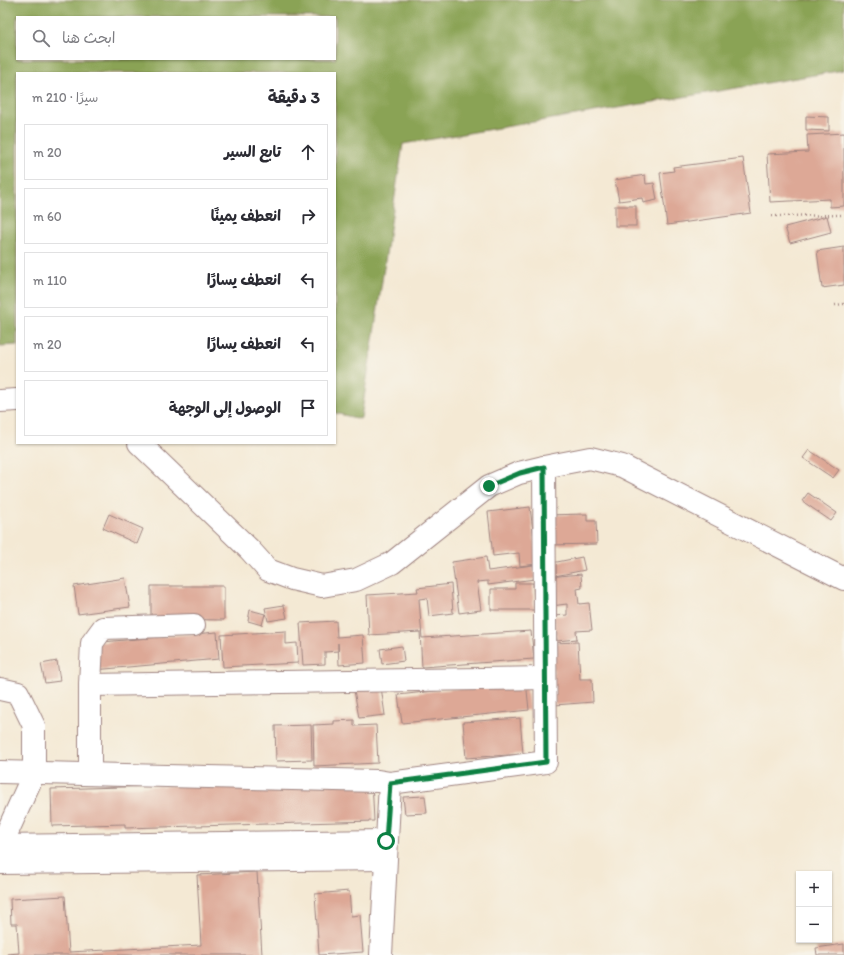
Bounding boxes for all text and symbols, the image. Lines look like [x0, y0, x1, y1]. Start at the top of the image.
search box [16, 16, 336, 60]
icon: search [30, 27, 52, 49]
text: ابحث هنا [62, 29, 116, 47]
text: 3 دقيقة [268, 87, 320, 107]
text: سيرًا · 210 m [32, 90, 98, 105]
icon: ahead [297, 141, 319, 163]
text: تابع السير [224, 143, 281, 161]
text: 20 m [33, 145, 62, 160]
icon: right [297, 205, 319, 227]
text: انعطف يمينًا [211, 207, 281, 225]
text: 60 m [33, 209, 62, 224]
icon: left [297, 269, 319, 291]
text: انعطف يسارًا [207, 271, 281, 289]
text: 110 m [33, 273, 67, 288]
icon: left [297, 333, 319, 355]
text: انعطف يسارًا [207, 335, 281, 353]
text: 20 m [33, 337, 62, 352]
icon: arrive [297, 397, 319, 419]
text: الوصول إلى الوجهة [169, 399, 281, 417]
route end [480, 477, 498, 495]
route start [377, 832, 395, 850]
map controls [796, 871, 832, 943]
button: + [796, 871, 832, 907]
button: − [796, 907, 832, 943]

